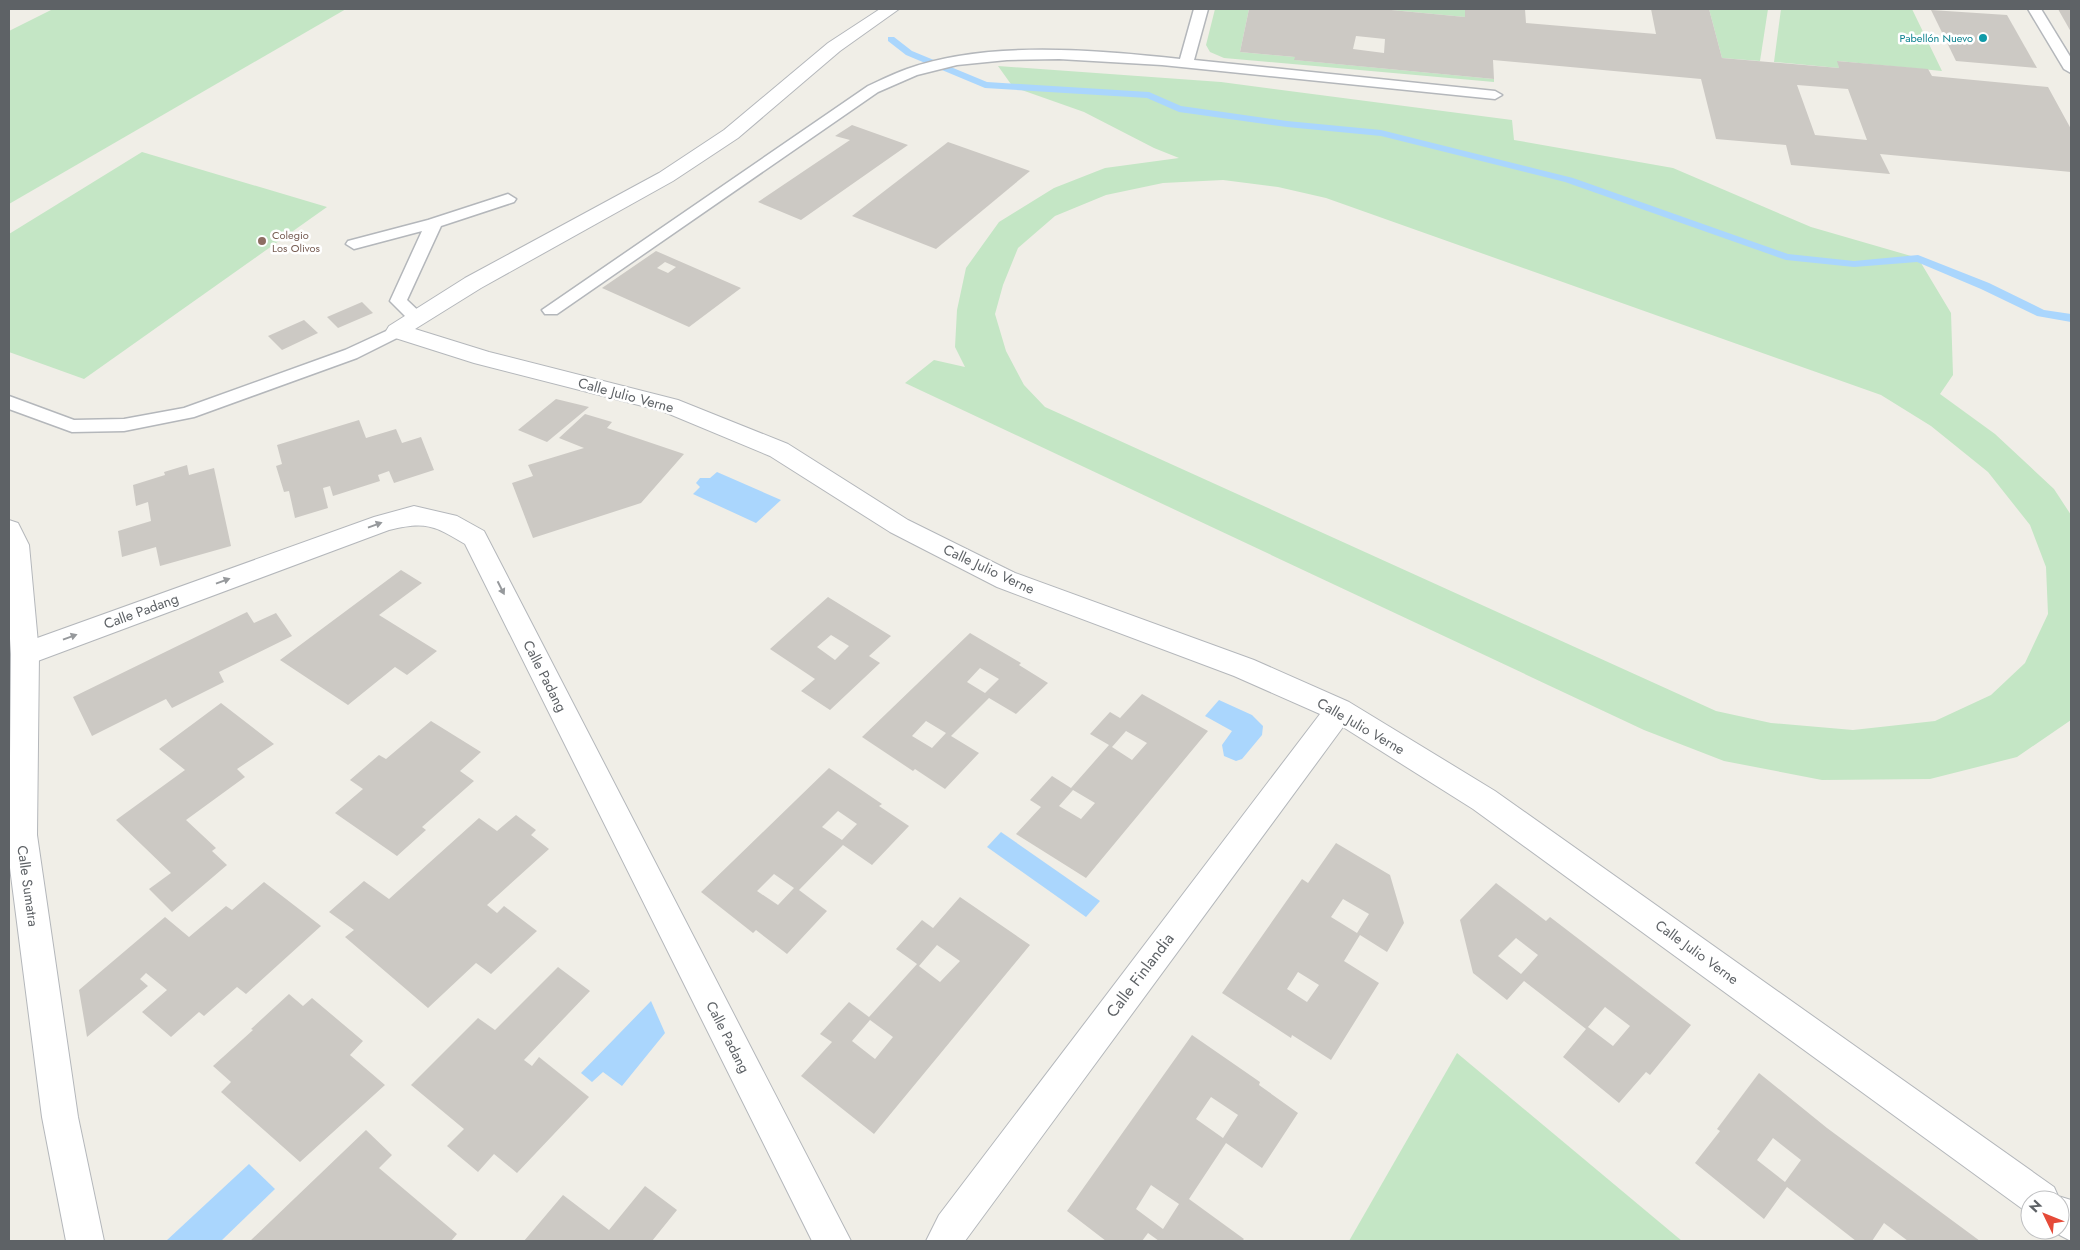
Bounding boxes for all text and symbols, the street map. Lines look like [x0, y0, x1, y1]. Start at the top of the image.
place label: Pabellón Nuevo [1899, 30, 1973, 46]
marker: Pabellón Nuevo [1977, 32, 1989, 44]
place label: Colegio Los Olivos [272, 227, 320, 256]
marker: Colegio Los Olivos [256, 235, 268, 247]
street label: Calle Julio Verne [576, 373, 676, 417]
one-way arrow [368, 521, 383, 529]
street label: Calle Julio Verne [940, 539, 1038, 599]
one-way arrow [216, 577, 231, 585]
one-way arrow [496, 581, 505, 596]
street label: Calle Padang [101, 588, 181, 634]
one-way arrow [63, 633, 78, 640]
street label: Calle Padang [518, 637, 572, 715]
street label: Calle Julio Verne [1313, 693, 1409, 759]
street label: Calle Sumatra [12, 844, 44, 928]
street label: Calle Julio Verne [1651, 915, 1743, 989]
street label: Calle Finlandia [1101, 928, 1179, 1022]
street label: Calle Padang [701, 998, 755, 1076]
north arrow [2020, 1190, 2070, 1240]
text: N [2024, 1195, 2047, 1217]

